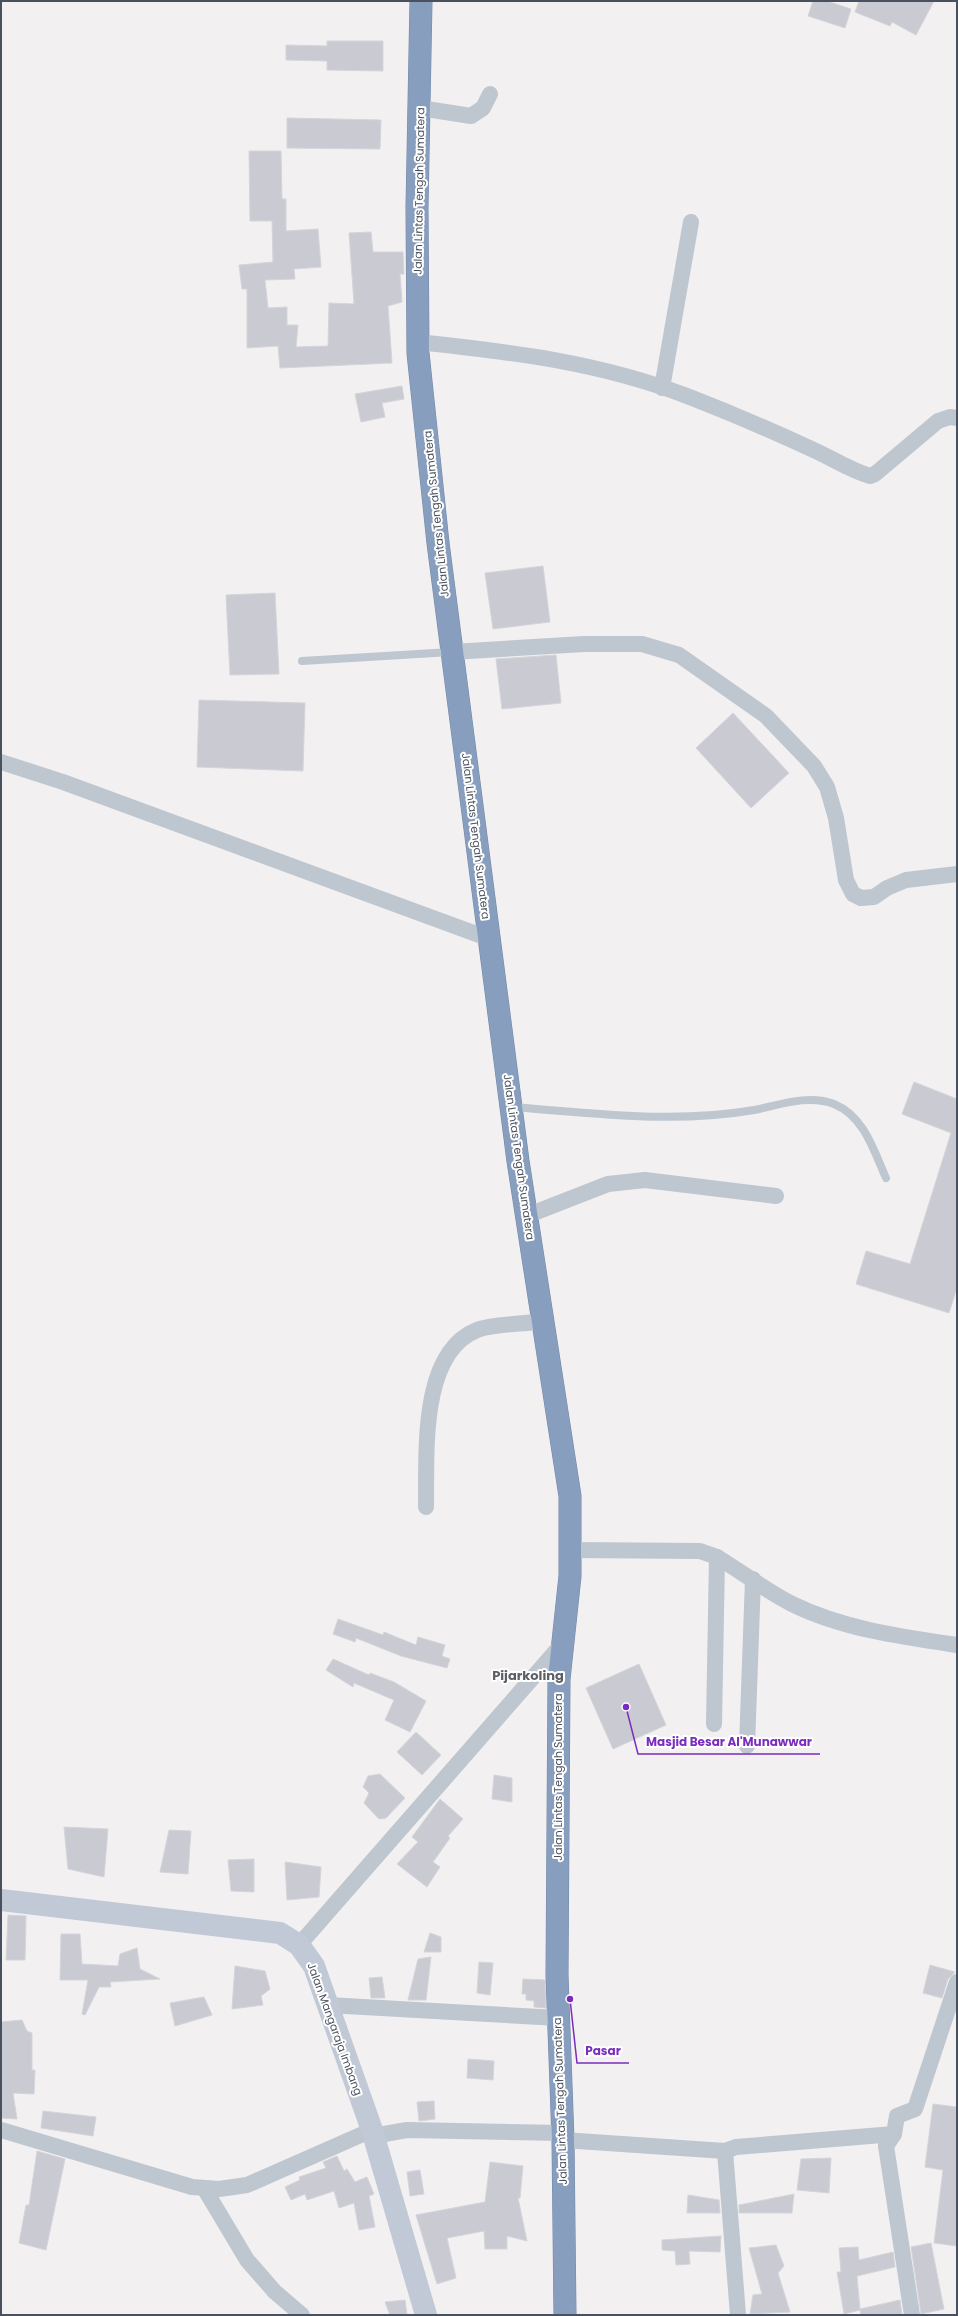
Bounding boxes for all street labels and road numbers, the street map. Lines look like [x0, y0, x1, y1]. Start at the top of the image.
street label: Jalan Lintas Tengah Sumatera [410, 107, 428, 275]
street label: Jalan Lintas Tengah Sumatera [419, 430, 453, 598]
street label: Jalan Lintas Tengah Sumatera [458, 752, 494, 920]
street label: Jalan Lintas Tengah Sumatera [499, 1073, 539, 1241]
street label: Jalan Lintas Tengah Sumatera [550, 1693, 566, 1861]
street label: Jalan Mangaraja Imbang [304, 1960, 366, 2098]
street label: Jalan Lintas Tengah Sumatera [549, 2017, 571, 2185]

